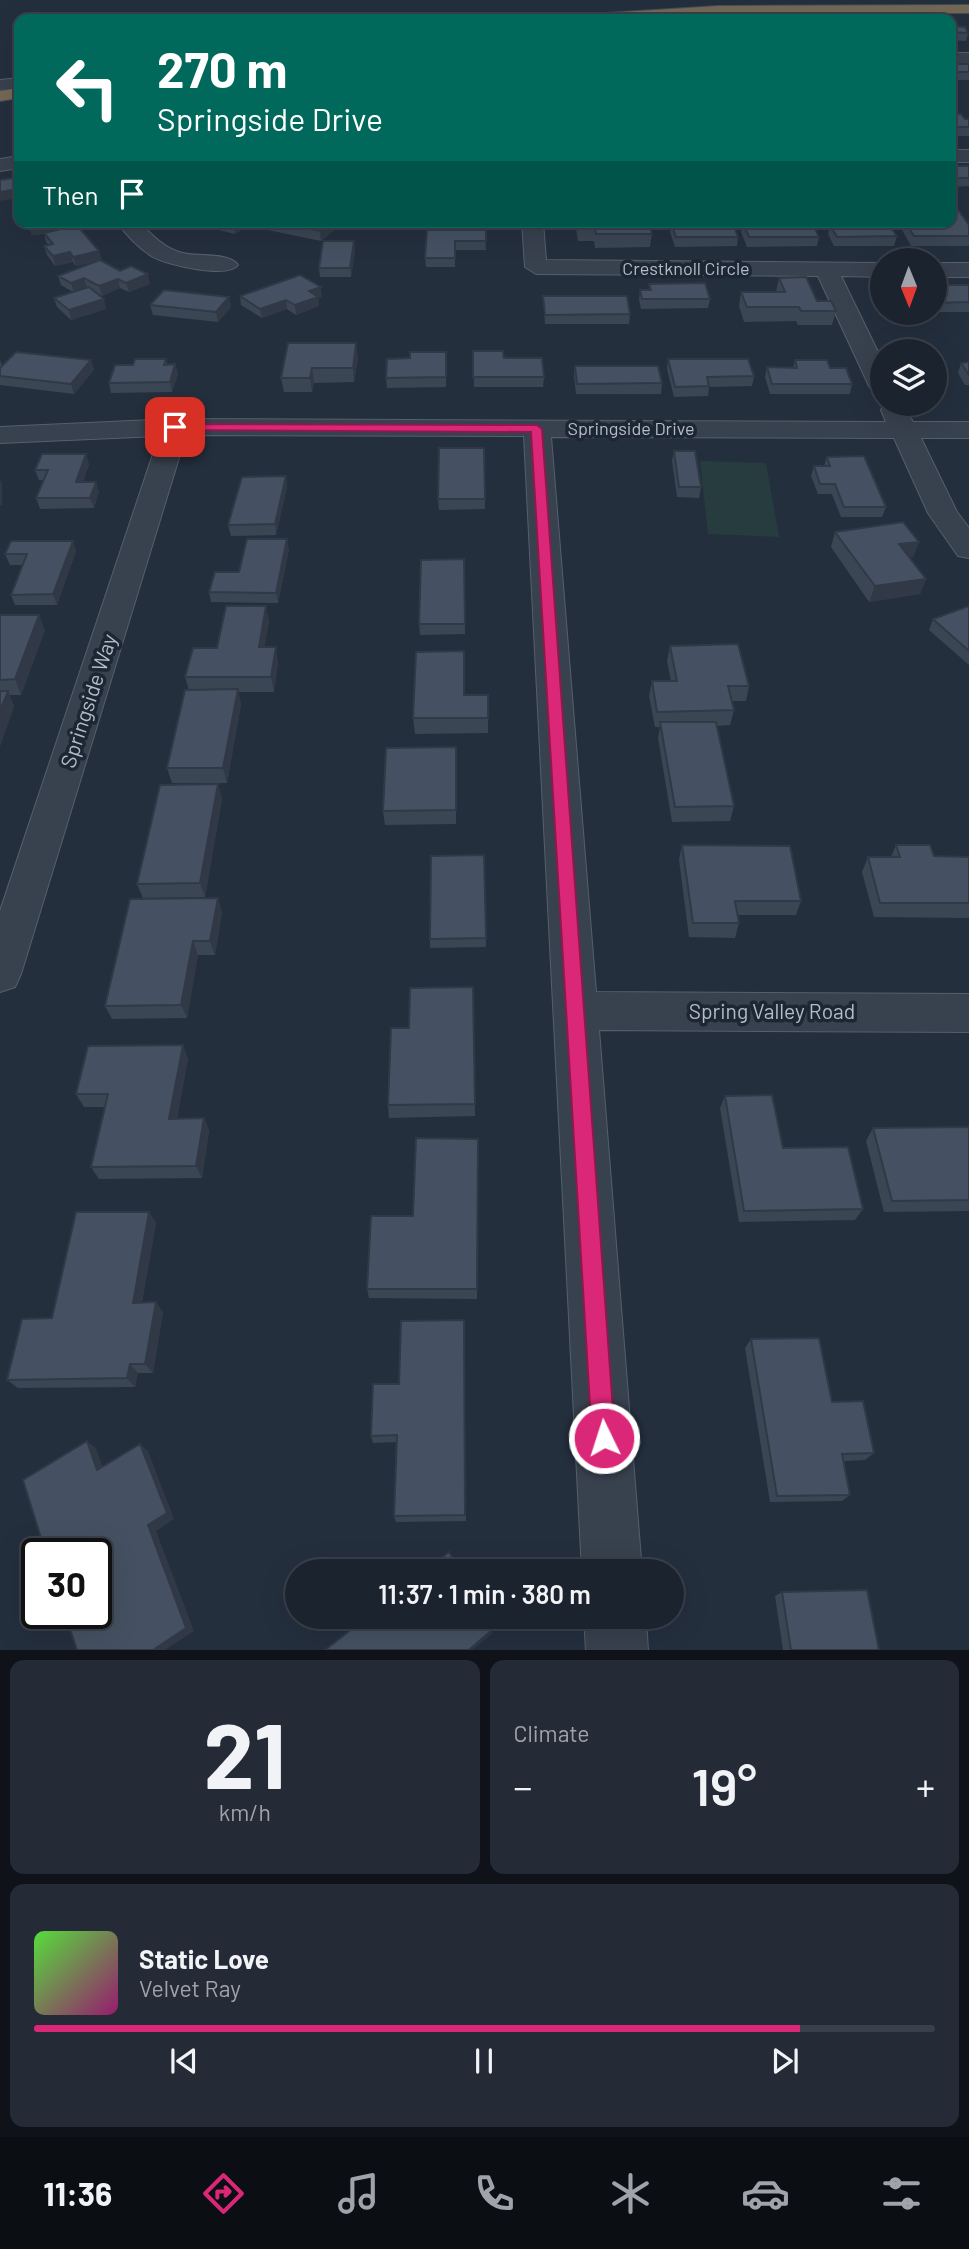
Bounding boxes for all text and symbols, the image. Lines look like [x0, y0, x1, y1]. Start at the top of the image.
text: 270 m [157, 39, 287, 98]
icon: left [42, 42, 133, 133]
text: Springside Drive [157, 99, 383, 137]
icon: arrive [113, 175, 151, 213]
text: Then [42, 179, 99, 210]
north arrow [870, 248, 947, 326]
map controls [870, 248, 947, 416]
street label: Crestknoll Circle [622, 257, 750, 279]
button: layers [870, 339, 947, 416]
pin [145, 397, 205, 457]
icon: arrive [156, 408, 194, 446]
street label: Springside Drive [567, 417, 695, 439]
street label: Springside Way [54, 630, 121, 771]
street label: Spring Valley Road [689, 998, 855, 1023]
position arrow [567, 1401, 641, 1475]
speed limit sign: 30 [21, 1538, 112, 1629]
text: 11:37 · 1 min · 380 m [378, 1578, 591, 1609]
text: 21 [203, 1698, 286, 1807]
text: Climate [514, 1719, 590, 1747]
text: 19° [692, 1754, 757, 1816]
text: − [514, 1763, 533, 1809]
text: + [916, 1763, 935, 1809]
text: km/h [219, 1798, 271, 1826]
text: Static Love [139, 1943, 269, 1974]
text: Velvet Ray [139, 1974, 241, 2002]
icon: previous [165, 2042, 203, 2080]
icon: pause [465, 2042, 503, 2080]
icon: next [766, 2042, 804, 2080]
icon: directions [199, 2169, 248, 2218]
icon: music [334, 2169, 383, 2218]
icon: phone [470, 2169, 519, 2218]
icon: climate [606, 2169, 655, 2218]
icon: car [741, 2169, 790, 2218]
icon: filters [877, 2169, 926, 2218]
text: 11:36 [43, 2174, 112, 2212]

